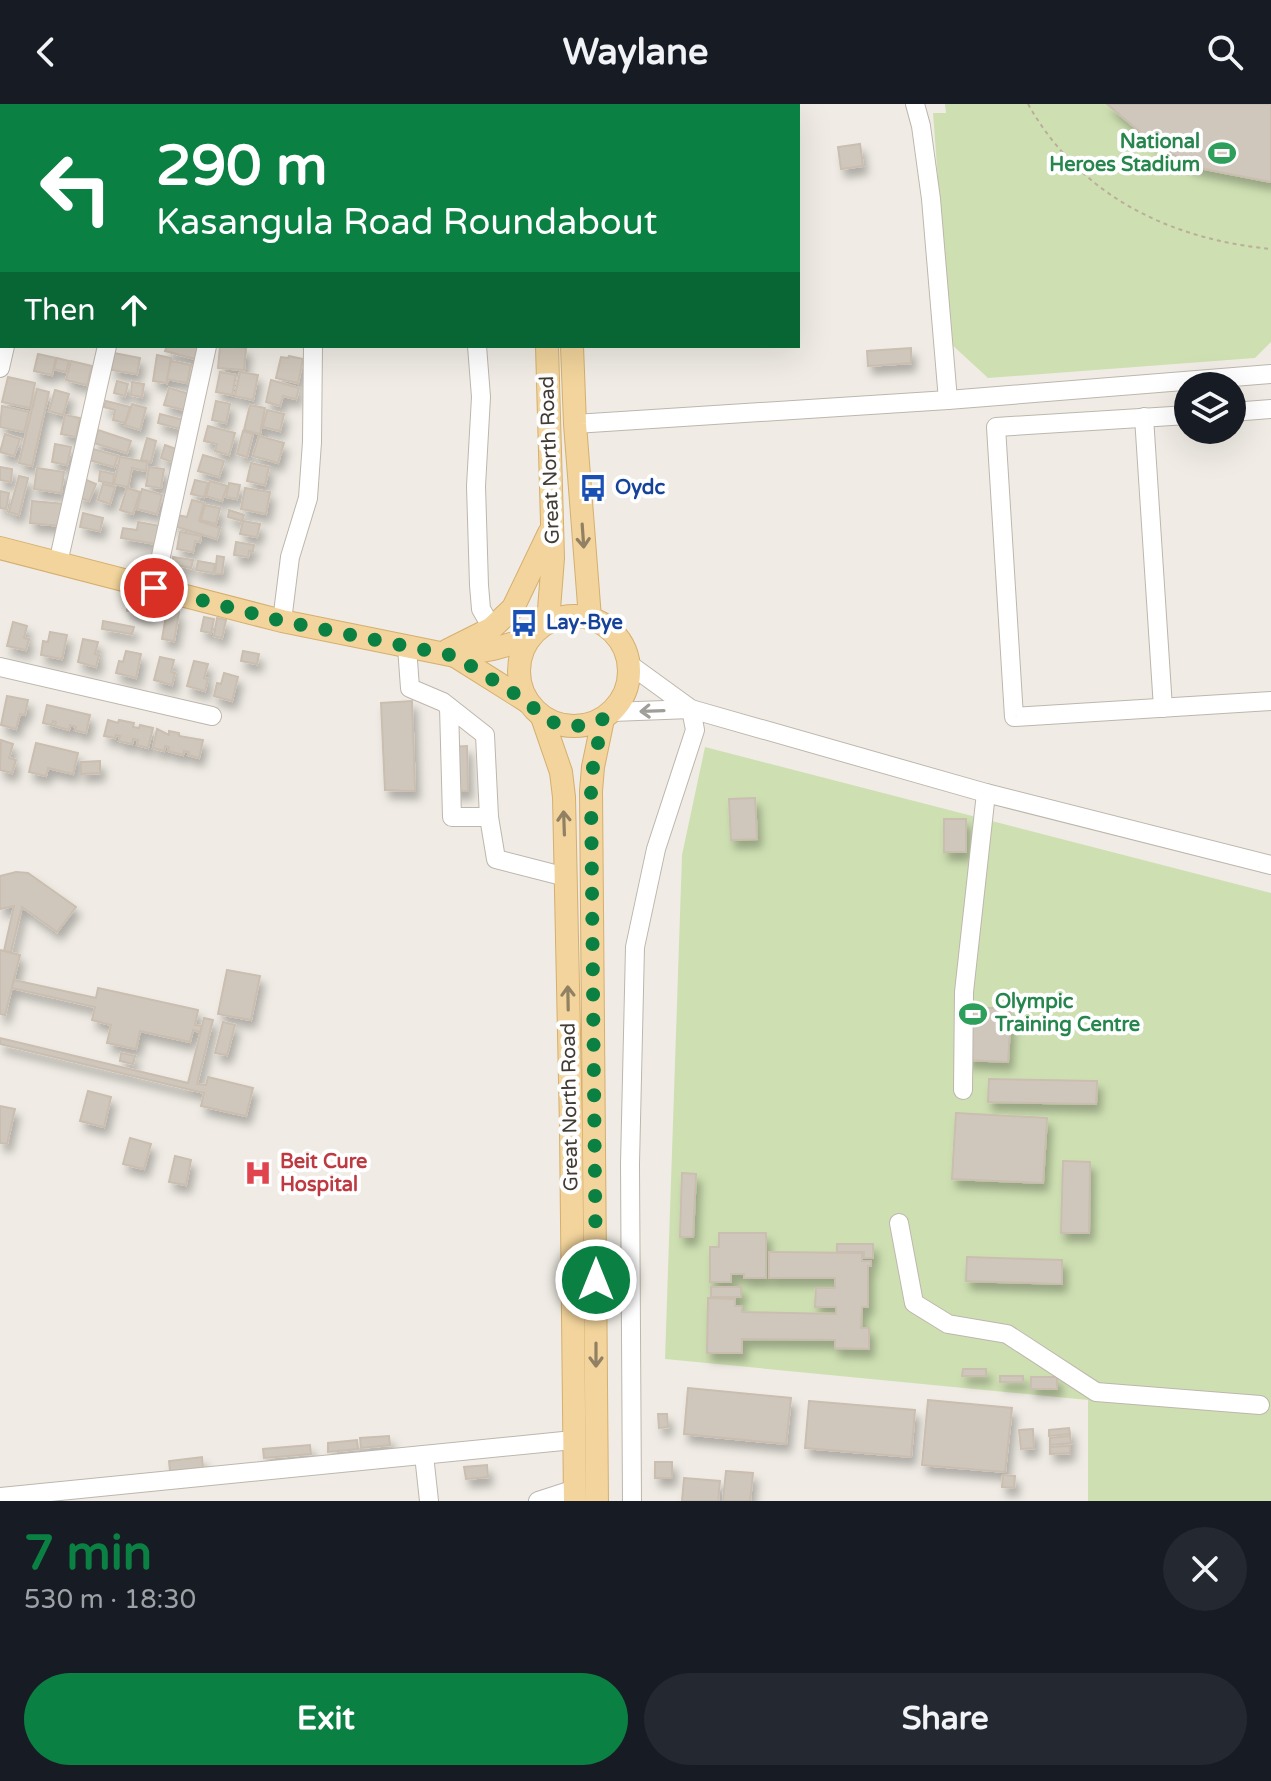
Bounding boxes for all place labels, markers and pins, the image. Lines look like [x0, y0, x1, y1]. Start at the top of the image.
place label: National Heroes Stadium [1049, 130, 1200, 177]
sports icon: National Heroes Stadium [1207, 138, 1237, 168]
bus stop icon: Oydc [578, 473, 608, 503]
place label: Oydc [615, 476, 665, 500]
pin [120, 554, 188, 622]
bus stop icon: Lay-Bye [509, 608, 539, 638]
place label: Lay-Bye [546, 611, 623, 635]
place label: Olympic Training Centre [994, 990, 1140, 1037]
sports icon: Olympic Training Centre [958, 999, 988, 1029]
place label: Beit Cure Hospital [280, 1150, 367, 1197]
hospital icon: Beit Cure Hospital [243, 1158, 273, 1188]

